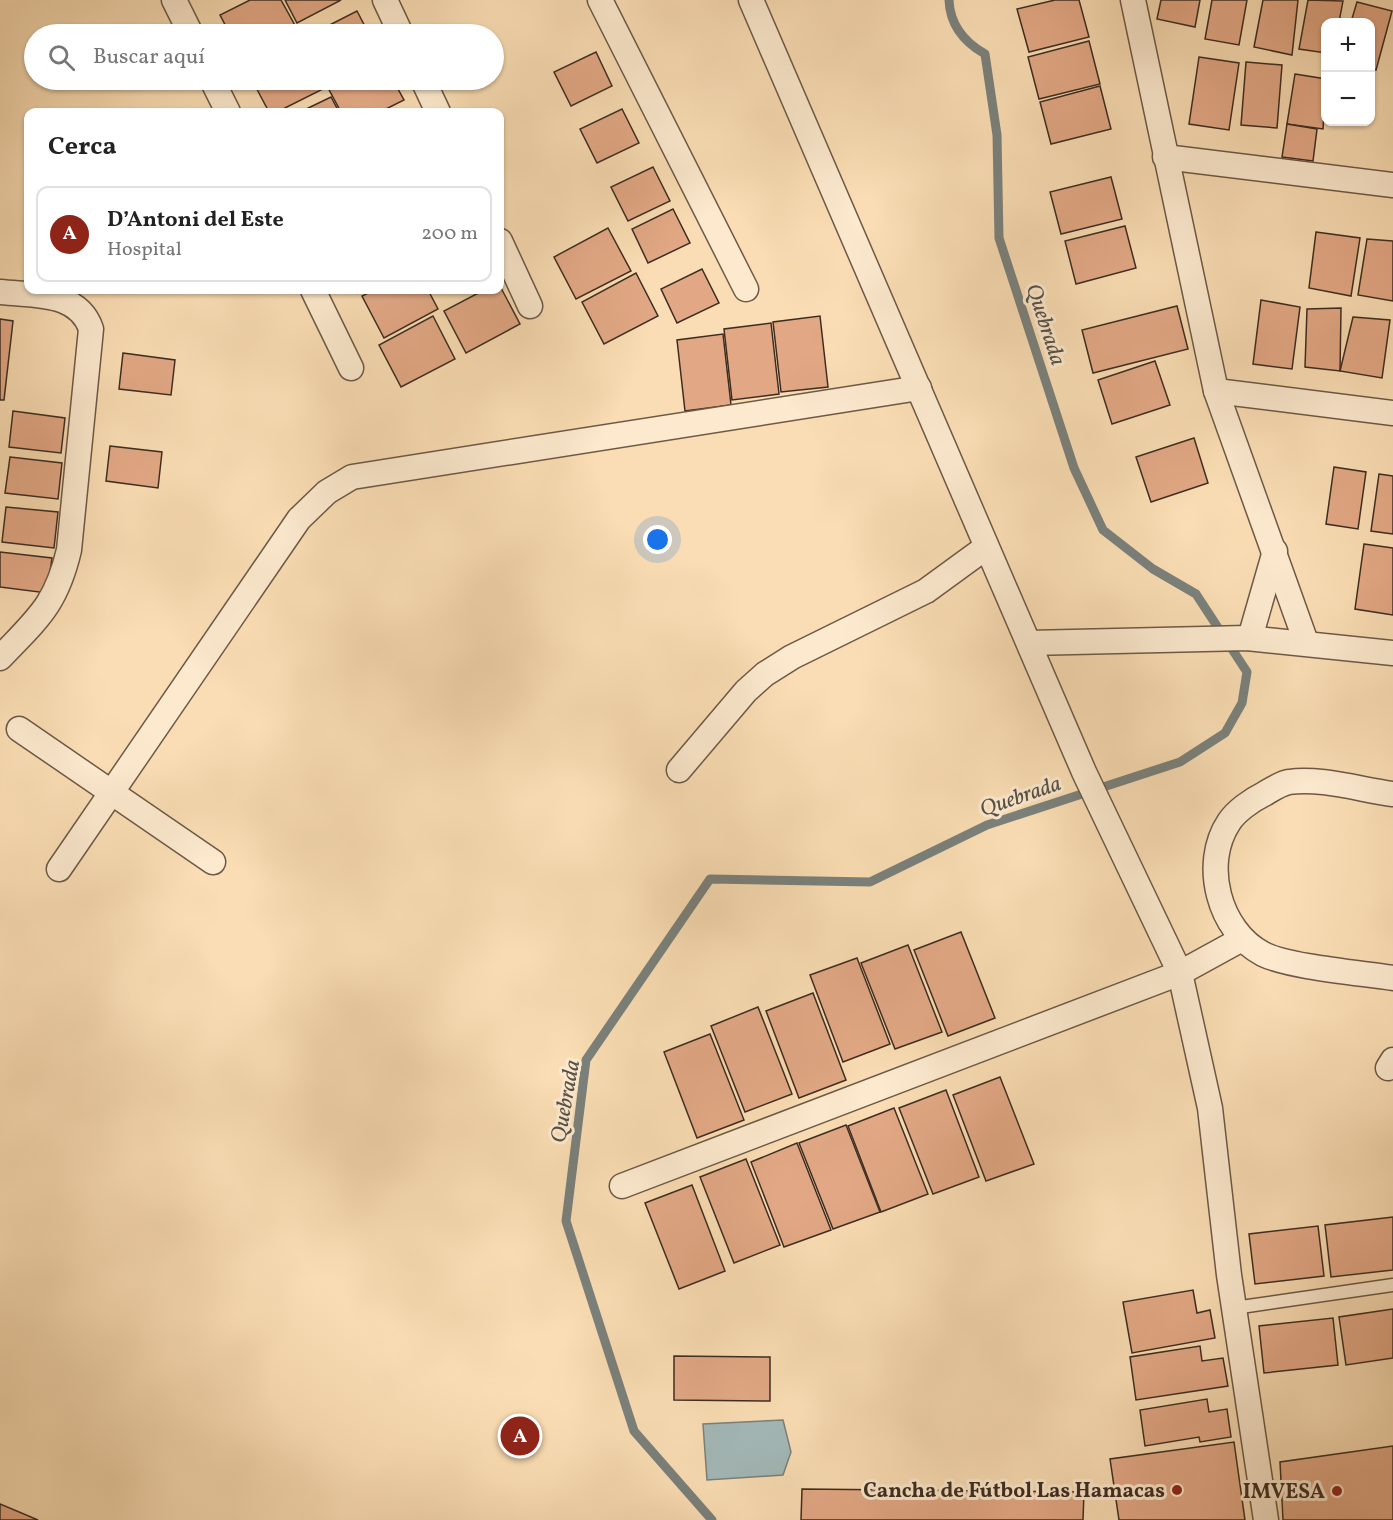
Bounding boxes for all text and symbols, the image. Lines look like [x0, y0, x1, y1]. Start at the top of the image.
map controls [1321, 18, 1375, 126]
button: + [1321, 18, 1375, 72]
search box [24, 24, 504, 90]
icon: search [45, 41, 78, 74]
text: Buscar aquí [93, 42, 205, 73]
button: − [1321, 72, 1375, 126]
text: Cerca [48, 129, 117, 165]
text: D’Antoni del Este [107, 205, 284, 236]
text: A [62, 220, 77, 248]
text: 200 m [421, 220, 478, 248]
text: Hospital [107, 236, 182, 264]
water label: Quebrada [1017, 280, 1072, 370]
your location [643, 525, 672, 554]
water label: Quebrada [976, 769, 1066, 826]
water label: Quebrada [544, 1057, 589, 1146]
pin: A [500, 1414, 540, 1458]
place label: Cancha de Fútbol Las Hamacas [863, 1477, 1165, 1506]
place label: IMVESA [1243, 1478, 1325, 1507]
marker: Cancha de Fútbol Las Hamacas [1170, 1483, 1184, 1497]
marker: IMVESA [1330, 1484, 1344, 1498]

